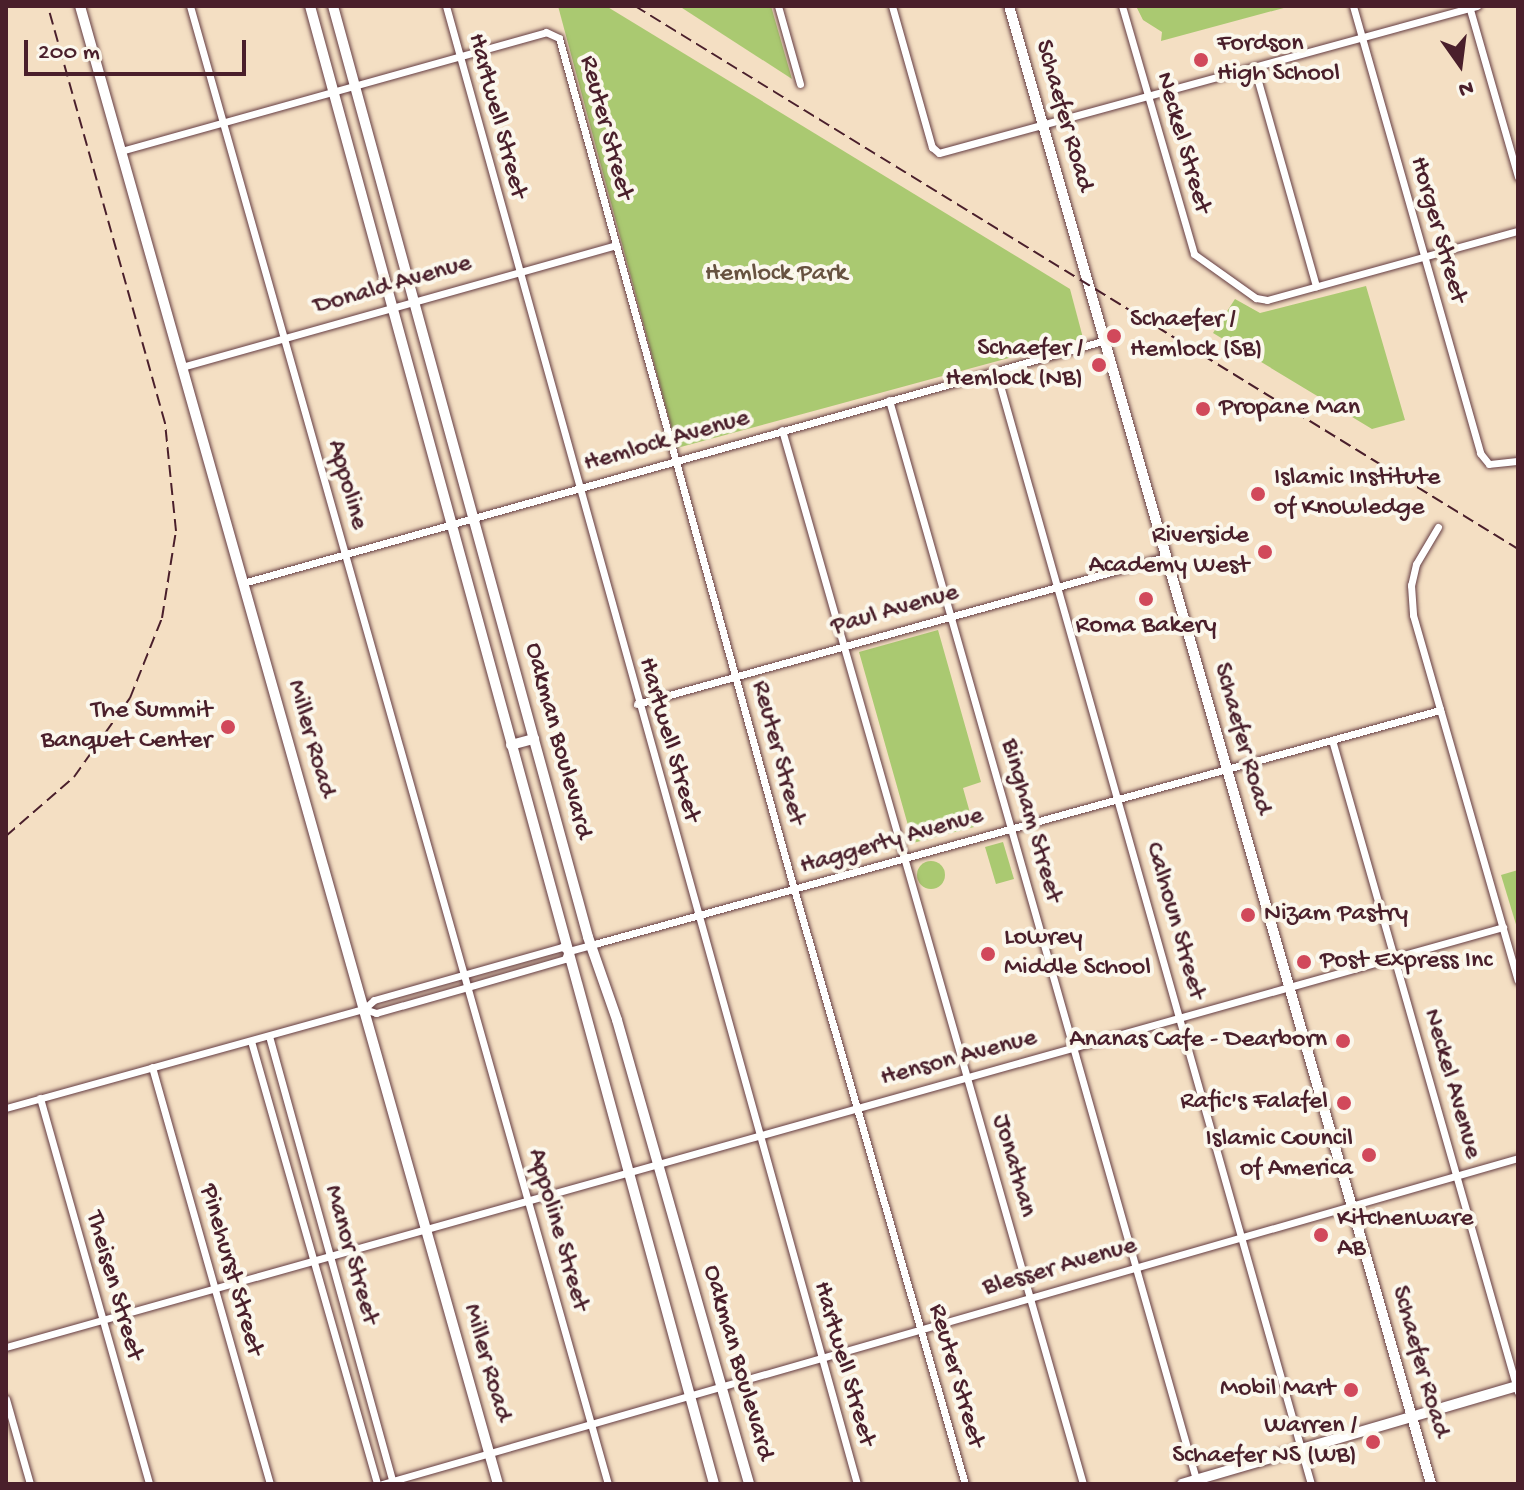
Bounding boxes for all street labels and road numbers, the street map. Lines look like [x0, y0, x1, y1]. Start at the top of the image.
street label: Hartwell Street [459, 30, 533, 202]
street label: Schaefer Road [1026, 37, 1100, 195]
street label: Reuter Street [571, 53, 639, 203]
street label: Neckel Street [1147, 69, 1217, 217]
street label: Horger Street [1401, 153, 1473, 307]
street label: Donald Avenue [311, 249, 475, 323]
street label: Hemlock Avenue [581, 403, 753, 481]
street label: Appoline [318, 437, 374, 533]
street label: Paul Avenue [828, 578, 962, 644]
street label: Oakman Boulevard [516, 640, 598, 842]
street label: Hartwell Street [630, 654, 706, 826]
street label: Schaefer Road [1204, 660, 1278, 818]
street label: Miller Road [278, 677, 342, 801]
street label: Reuter Street [743, 678, 811, 828]
street label: Bingham Street [992, 736, 1068, 906]
street label: Haggerty Avenue [797, 801, 987, 883]
street label: Calhoun Street [1137, 839, 1211, 1003]
street label: Neckel Avenue [1415, 1006, 1487, 1162]
street label: Henson Avenue [878, 1023, 1040, 1095]
street label: Jonathan [983, 1111, 1043, 1221]
street label: Appoline Street [519, 1145, 595, 1315]
street label: Pinehurst Street [191, 1181, 269, 1359]
street label: Manor Street [315, 1182, 385, 1328]
street label: Theisen Street [77, 1208, 149, 1364]
street label: Blesser Avenue [979, 1231, 1141, 1305]
street label: Oakman Boulevard [694, 1262, 780, 1464]
street label: Hartwell Street [805, 1278, 881, 1450]
street label: Schaefer Road [1382, 1283, 1456, 1441]
street label: Miller Road [454, 1301, 518, 1425]
street label: Reuter Street [920, 1301, 990, 1451]

